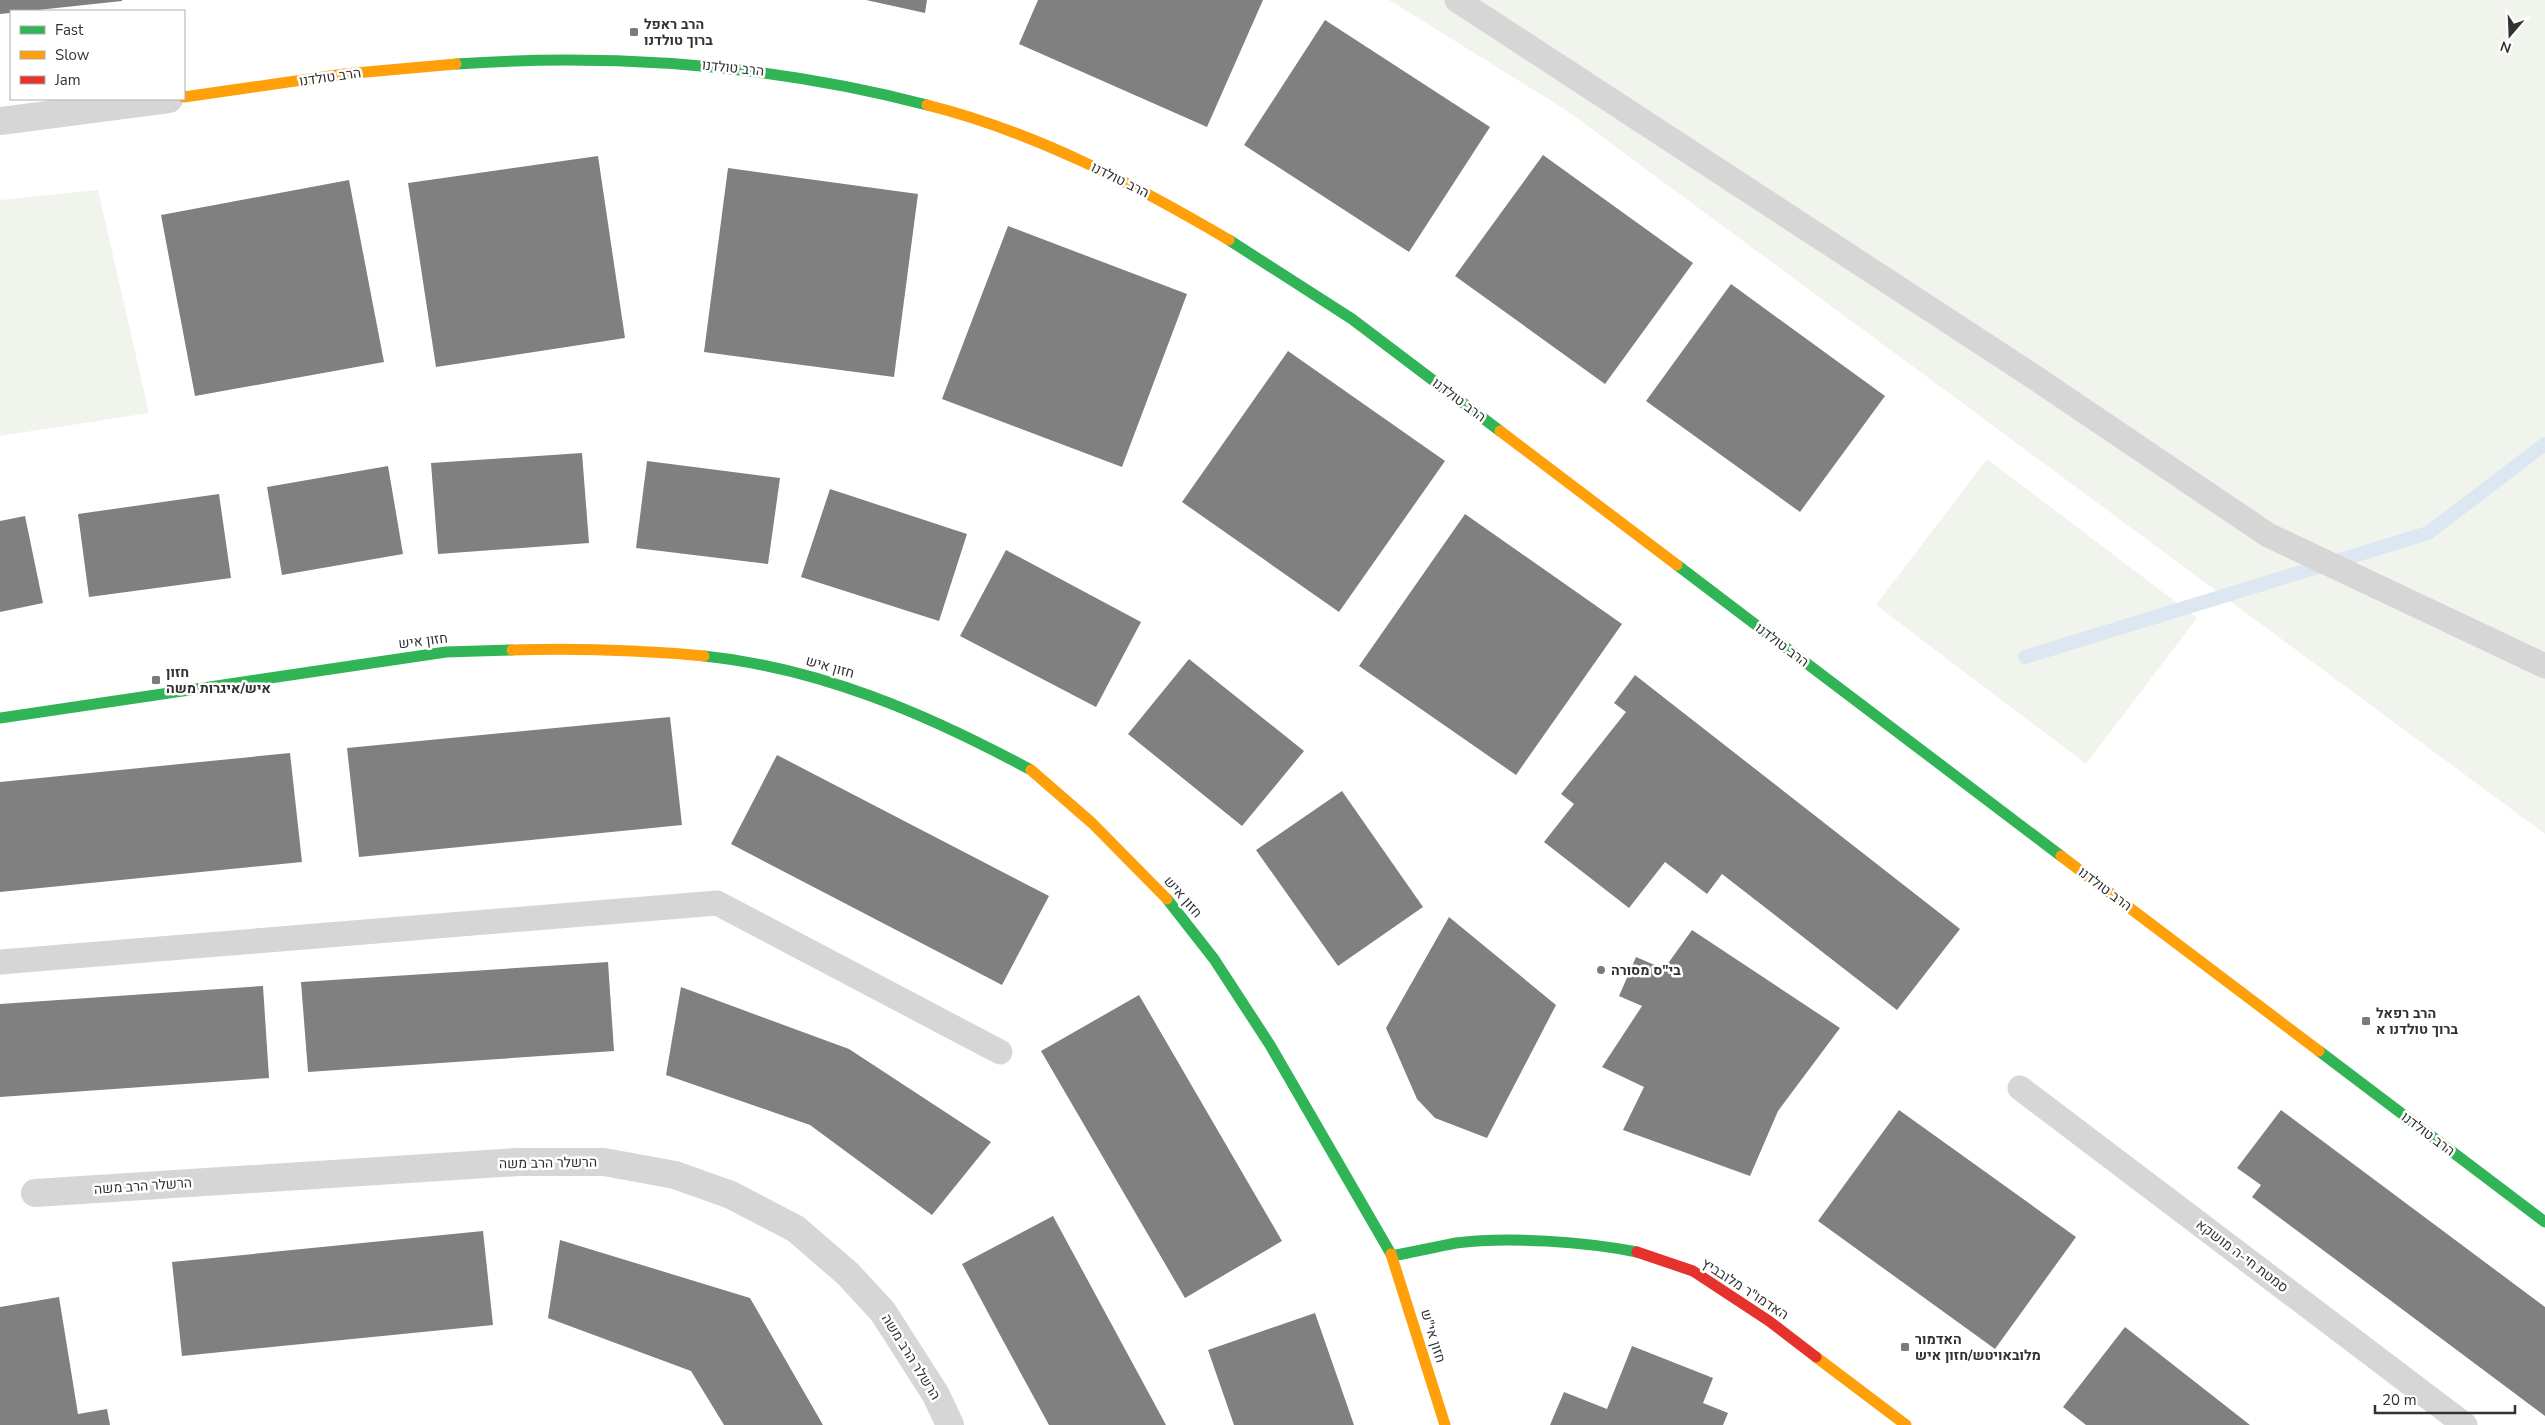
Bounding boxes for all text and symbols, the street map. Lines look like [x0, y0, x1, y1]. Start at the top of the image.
legend [10, 10, 185, 100]
north arrow [2485, 10, 2535, 60]
place label: הרב ראפל ברוך טולדנו [644, 15, 713, 50]
text: Fast [55, 20, 84, 40]
marker: הרב ראפל ברוך טולדנו [628, 26, 640, 38]
text: N [2498, 36, 2514, 58]
text: Slow [55, 45, 90, 65]
street label: הרב טולדנו [701, 55, 765, 81]
street label: הרב טולדנו [298, 63, 362, 91]
text: Jam [54, 70, 81, 90]
street label: הרב טולדנו [1088, 158, 1152, 202]
street label: הרב טולדנו [1428, 374, 1490, 426]
street label: הרב טולדנו [1751, 619, 1813, 671]
street label: חזון איש [397, 629, 449, 653]
street label: חזון איש [804, 651, 856, 683]
place label: חזון איש/איגרות משה [166, 663, 271, 698]
marker: חזון איש/איגרות משה [150, 674, 162, 686]
street label: הרב טולדנו [2074, 863, 2136, 915]
street label: חזון איש [1160, 872, 1206, 922]
place label: בי"ס מסורה [1611, 961, 1681, 980]
marker: בי"ס מסורה [1595, 964, 1607, 976]
place label: הרב רפאל ברוך טולדנו א [2376, 1004, 2458, 1039]
marker: הרב רפאל ברוך טולדנו א [2360, 1015, 2372, 1027]
street label: הרב טולדנו [2397, 1108, 2459, 1160]
street label: הרשלר הרב משה [499, 1153, 597, 1173]
street label: הרשלר הרב משה [93, 1173, 193, 1199]
street label: סמטת חי-ה מושקא [2192, 1215, 2292, 1297]
street label: האדמו"ר מלובביץ [1698, 1254, 1792, 1324]
street label: חזון אי"ש [1416, 1307, 1450, 1365]
street label: הרשלר הרב משה [877, 1310, 945, 1404]
place label: האדמור מלובאויטש/חזון איש [1915, 1330, 2041, 1365]
marker: האדמור מלובאויטש/חזון איש [1899, 1341, 1911, 1353]
scale bar [2375, 1382, 2515, 1414]
text: 20 m [2382, 1390, 2417, 1410]

